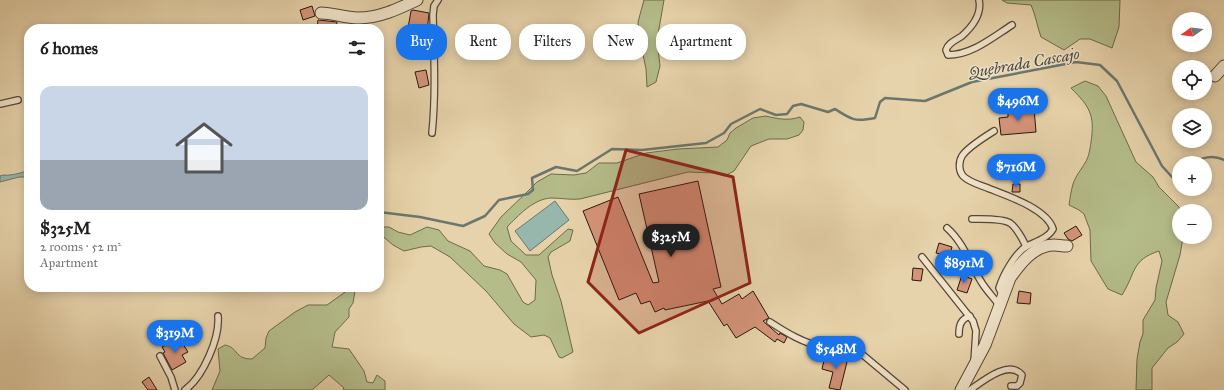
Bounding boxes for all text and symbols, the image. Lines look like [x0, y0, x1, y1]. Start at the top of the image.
north arrow [1172, 12, 1212, 52]
map controls [1172, 12, 1212, 244]
chip: Buy [396, 24, 447, 60]
chip: Rent [455, 24, 511, 60]
chip: Filters [519, 24, 585, 60]
chip: New [593, 24, 648, 60]
chip: Apartment [656, 24, 746, 60]
icon: filters [346, 37, 368, 59]
text: 6 homes [40, 38, 98, 59]
water label: Quebrada Cascajo [966, 44, 1081, 83]
button: locate [1172, 60, 1212, 100]
pin: $496M [990, 88, 1046, 122]
text: $496M [997, 93, 1039, 109]
button: layers [1172, 108, 1212, 148]
icon: home [168, 112, 240, 184]
pin: $716M [988, 154, 1044, 188]
button: + [1172, 156, 1212, 196]
text: $716M [996, 159, 1036, 175]
button: − [1172, 204, 1212, 244]
text: $325M [40, 218, 91, 239]
pin: $325M [643, 224, 699, 258]
text: $325M [652, 229, 690, 245]
text: 2 rooms · 52 m² [40, 239, 121, 255]
pin: $891M [936, 250, 992, 284]
text: Apartment [40, 255, 98, 271]
text: $891M [944, 255, 984, 271]
pin: $319M [147, 320, 203, 354]
text: $319M [156, 325, 194, 341]
pin: $548M [808, 336, 864, 370]
text: $548M [815, 341, 857, 357]

